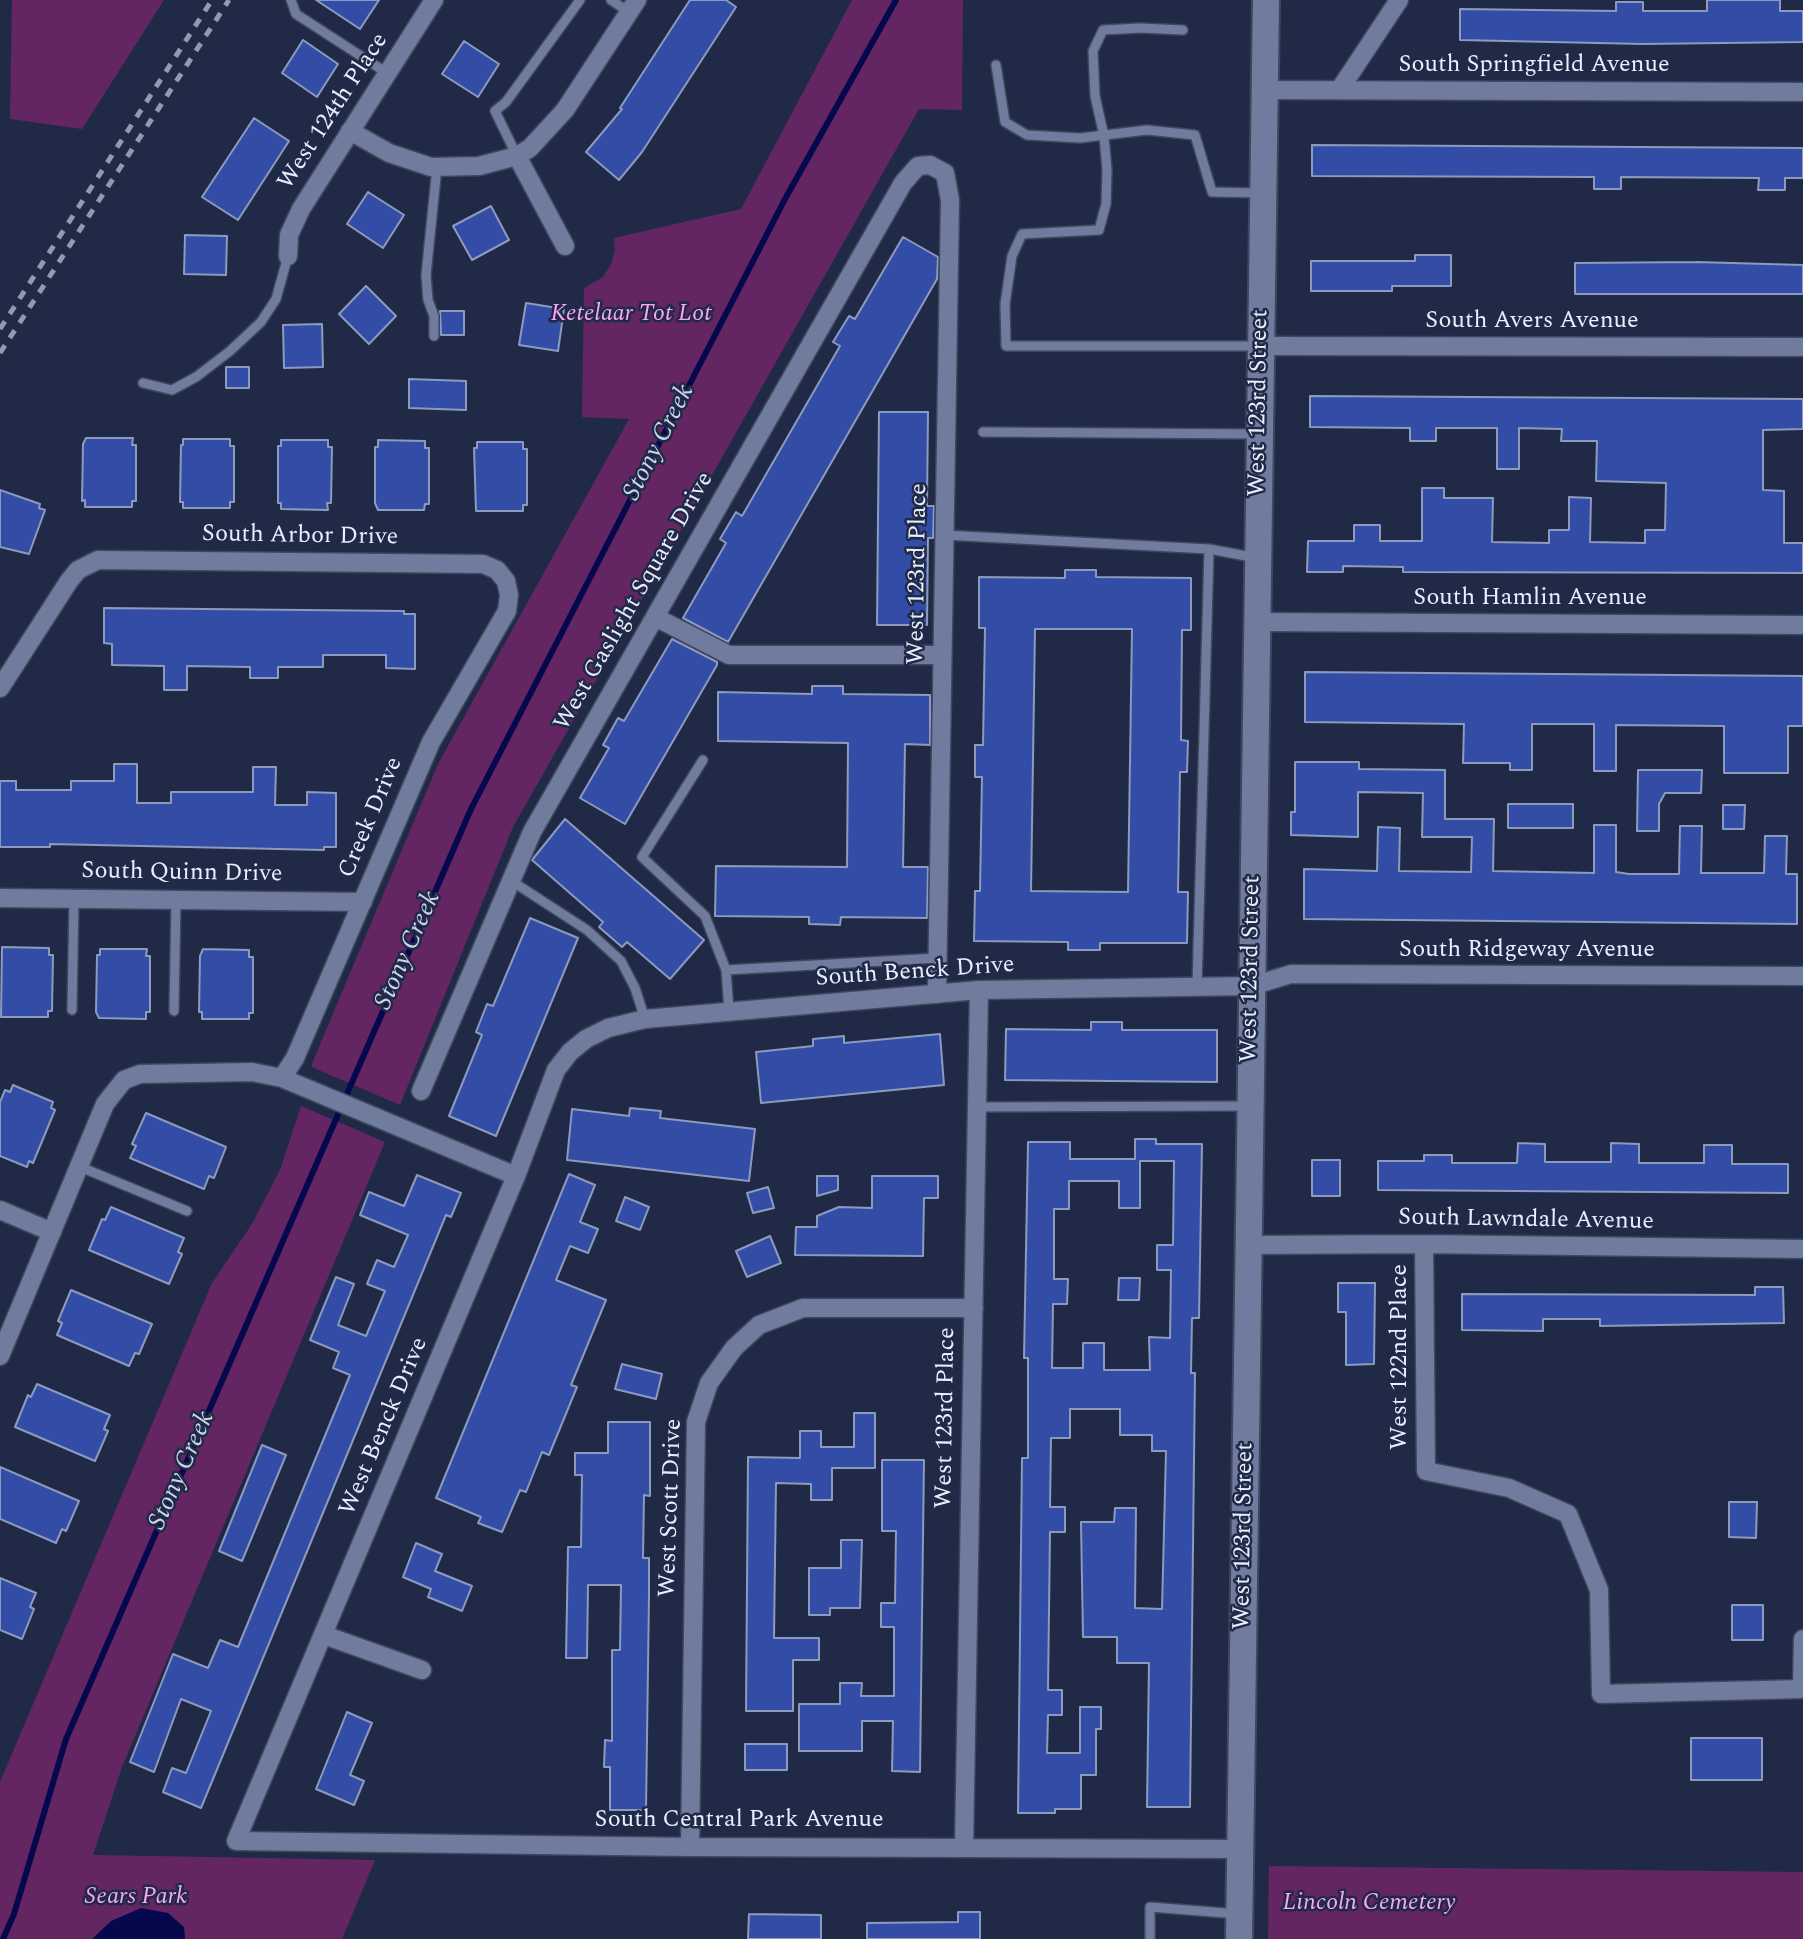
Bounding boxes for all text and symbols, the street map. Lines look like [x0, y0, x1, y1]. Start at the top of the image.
street label: West 124th Place [273, 28, 395, 196]
street label: South Springfield Avenue [1398, 52, 1670, 80]
park label: Ketelaar Tot Lot [551, 301, 711, 329]
street label: South Avers Avenue [1425, 308, 1639, 336]
street label: West 123rd Street [1244, 309, 1276, 497]
water label: Stony Creek [617, 380, 703, 506]
street label: West Gaslight Square Drive [549, 468, 721, 736]
street label: West 123rd Place [903, 483, 935, 665]
street label: South Arbor Drive [202, 521, 398, 553]
street label: South Hamlin Avenue [1413, 585, 1647, 613]
street label: Creek Drive [334, 753, 410, 883]
street label: South Quinn Drive [81, 858, 283, 890]
street label: West 123rd Street [1236, 875, 1268, 1063]
water label: Stony Creek [369, 887, 449, 1015]
street label: South Ridgeway Avenue [1399, 937, 1655, 965]
street label: South Benck Drive [815, 952, 1015, 994]
street label: South Lawndale Avenue [1398, 1204, 1654, 1238]
street label: West 122nd Place [1387, 1264, 1415, 1450]
street label: West 123rd Place [931, 1327, 963, 1509]
street label: West Benck Drive [335, 1334, 435, 1520]
water label: Stony Creek [143, 1407, 223, 1535]
street label: West Scott Drive [654, 1418, 690, 1598]
street label: West 123rd Street [1229, 1442, 1261, 1630]
street label: South Central Park Avenue [594, 1807, 884, 1835]
park label: Sears Park [85, 1884, 187, 1912]
park label: Lincoln Cemetery [1282, 1890, 1456, 1918]

